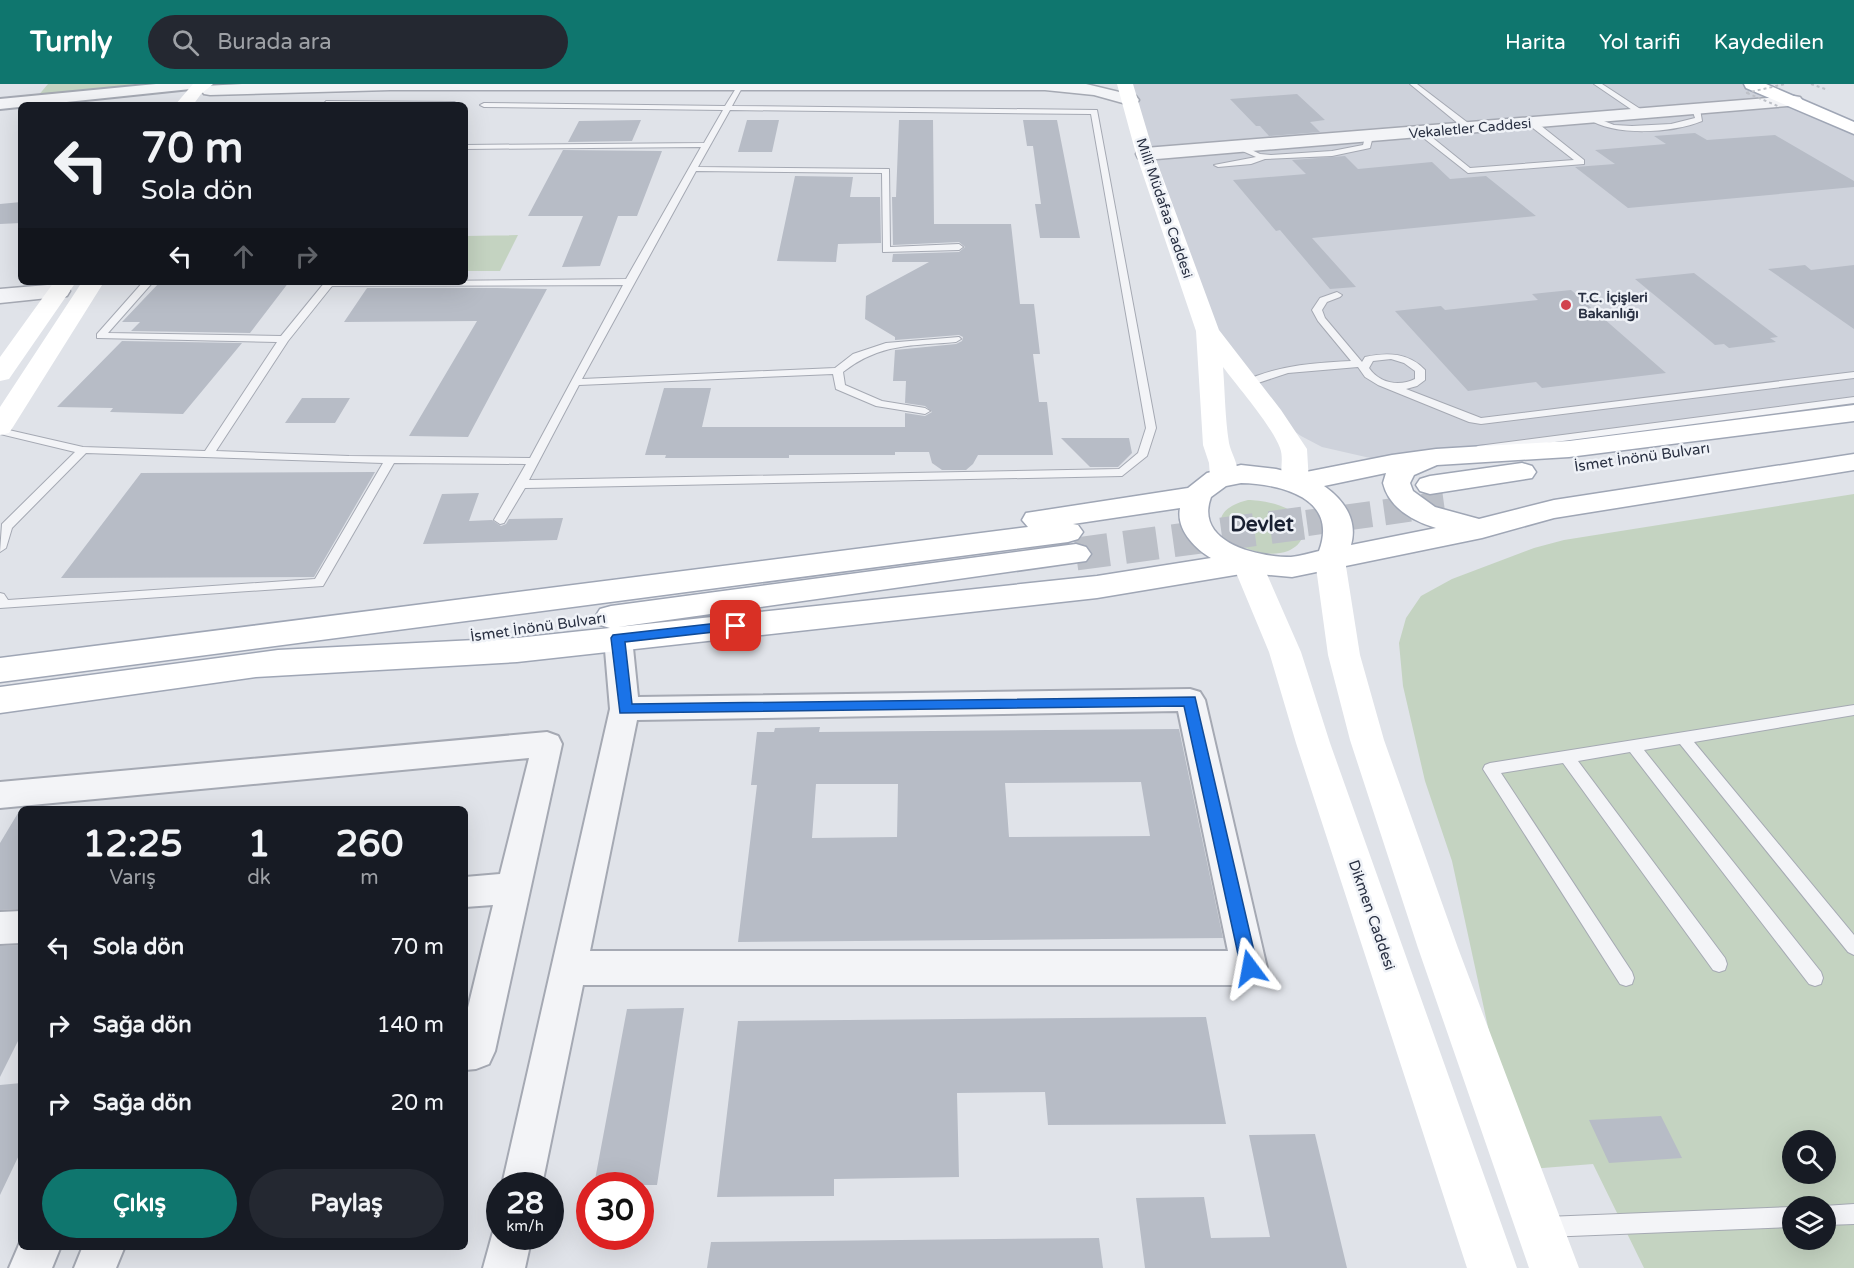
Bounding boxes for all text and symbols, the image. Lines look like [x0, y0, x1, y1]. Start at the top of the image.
search box [148, 15, 568, 69]
text: Turnly [30, 25, 112, 59]
icon: search [169, 26, 202, 59]
text: Burada ara [217, 29, 332, 55]
text: Harita [1505, 30, 1566, 55]
text: Yol tarifi [1599, 30, 1681, 55]
text: Kaydedilen [1714, 30, 1824, 55]
street label: Vekaletler Caddesi [1408, 115, 1532, 142]
text: 70 m [141, 123, 243, 174]
icon: left [42, 126, 120, 204]
street label: Millî Müdafaa Caddesi [1133, 136, 1197, 281]
text: Sola dön [141, 174, 253, 207]
icon: left [164, 240, 197, 273]
icon: ahead [227, 240, 260, 273]
icon: right [290, 240, 323, 273]
place label: T.C. İçişleri Bakanlığı [1577, 289, 1648, 322]
marker: T.C. İçişleri Bakanlığı [1559, 298, 1573, 312]
street label: İsmet İnönü Bulvarı [1573, 439, 1711, 475]
district label: Devlet [1230, 512, 1294, 537]
pin [710, 600, 761, 651]
street label: İsmet İnönü Bulvarı [469, 609, 607, 645]
icon: arrive [719, 609, 752, 642]
text: 12:25 [83, 823, 183, 866]
text: 1 [248, 823, 270, 866]
text: 260 [335, 823, 403, 866]
street label: Dikmen Caddesi [1345, 857, 1399, 973]
text: Varış [109, 866, 156, 890]
text: dk [247, 866, 271, 890]
text: m [360, 866, 379, 890]
icon: left [42, 931, 75, 964]
text: Sola dön [93, 934, 184, 960]
text: 70 m [390, 934, 444, 960]
position arrow [1218, 936, 1282, 1000]
icon: right [42, 1009, 75, 1042]
text: Sağa dön [93, 1012, 192, 1038]
text: 140 m [377, 1012, 444, 1038]
icon: right [42, 1087, 75, 1120]
text: Sağa dön [93, 1090, 192, 1116]
text: 20 m [390, 1090, 444, 1116]
map controls [1782, 1130, 1836, 1250]
button: search [1782, 1130, 1836, 1184]
button: Çıkış [42, 1169, 237, 1238]
button: Paylaş [249, 1169, 444, 1238]
speed limit sign: 30 [576, 1172, 654, 1250]
text: 28 [506, 1185, 544, 1222]
button: layers [1782, 1196, 1836, 1250]
text: km/h [506, 1217, 544, 1235]

